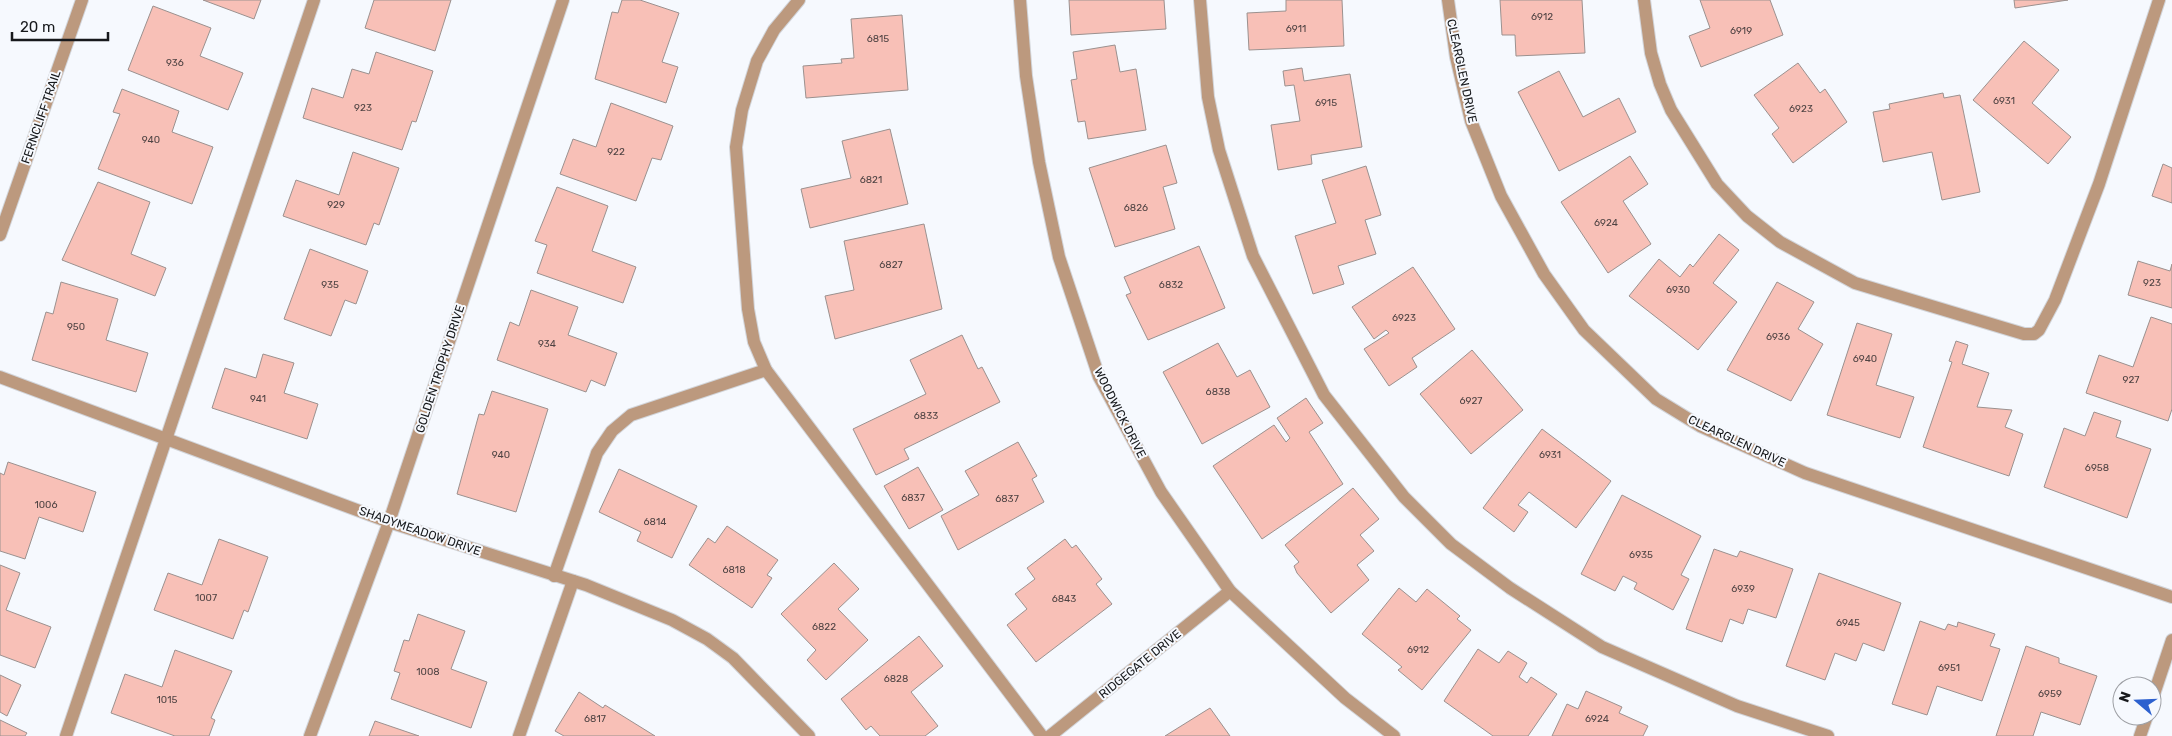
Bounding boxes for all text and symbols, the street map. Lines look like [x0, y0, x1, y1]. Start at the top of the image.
scale bar [12, 10, 109, 42]
house number: 6912 [1531, 11, 1553, 23]
text: 20 m [20, 18, 55, 36]
street label: CLEARGLEN DRIVE [1444, 18, 1480, 124]
house number: 6911 [1286, 23, 1306, 35]
house number: 6919 [1730, 25, 1752, 37]
house number: 6815 [867, 33, 889, 45]
house number: 936 [166, 57, 184, 69]
street label: FERNCLIFF TRAIL [18, 68, 64, 166]
house number: 6931 [1993, 95, 2015, 107]
house number: 6915 [1315, 97, 1337, 109]
house number: 923 [354, 102, 372, 114]
house number: 6923 [1789, 103, 1813, 115]
house number: 940 [142, 134, 160, 146]
house number: 922 [607, 146, 625, 158]
house number: 6821 [860, 174, 882, 186]
house number: 929 [327, 199, 345, 211]
house number: 6826 [1124, 202, 1148, 214]
house number: 6924 [1594, 217, 1618, 229]
house number: 6827 [879, 259, 903, 271]
house number: 923 [2143, 277, 2161, 289]
house number: 935 [321, 279, 339, 291]
house number: 6832 [1159, 279, 1183, 291]
house number: 6930 [1666, 284, 1690, 296]
street label: GOLDEN TROPHY DRIVE [413, 303, 467, 435]
house number: 6923 [1392, 312, 1416, 324]
house number: 950 [67, 321, 85, 333]
house number: 6936 [1766, 331, 1790, 343]
house number: 934 [538, 338, 556, 350]
house number: 6940 [1853, 353, 1877, 365]
street label: WOODWICK DRIVE [1091, 366, 1149, 460]
house number: 927 [2123, 374, 2139, 386]
house number: 6838 [1206, 386, 1230, 398]
house number: 941 [250, 393, 266, 405]
house number: 6927 [1460, 395, 1482, 407]
house number: 6833 [914, 410, 938, 422]
street label: CLEARGLEN DRIVE [1686, 412, 1788, 470]
house number: 940 [492, 449, 510, 461]
house number: 6931 [1539, 449, 1561, 461]
house number: 6958 [2085, 462, 2109, 474]
house number: 6837 [901, 492, 925, 504]
house number: 6837 [995, 493, 1019, 505]
house number: 1006 [34, 499, 58, 511]
street label: SHADYMEADOW DRIVE [357, 504, 483, 558]
house number: 6814 [644, 516, 666, 528]
house number: 6935 [1629, 549, 1653, 561]
house number: 6818 [722, 564, 746, 576]
house number: 6939 [1731, 583, 1755, 595]
house number: 1007 [195, 592, 217, 604]
house number: 6843 [1052, 593, 1076, 605]
house number: 6945 [1836, 617, 1860, 629]
house number: 6822 [812, 621, 836, 633]
street label: RIDGEGATE DRIVE [1096, 627, 1184, 701]
house number: 6912 [1407, 644, 1429, 656]
house number: 6951 [1938, 662, 1960, 674]
house number: 1008 [416, 666, 440, 678]
house number: 6828 [884, 673, 908, 685]
north arrow [2112, 676, 2162, 726]
house number: 6959 [2038, 688, 2062, 700]
text: N [2116, 689, 2135, 704]
house number: 1015 [157, 694, 177, 706]
house number: 6817 [584, 713, 606, 725]
house number: 6924 [1585, 713, 1609, 725]

